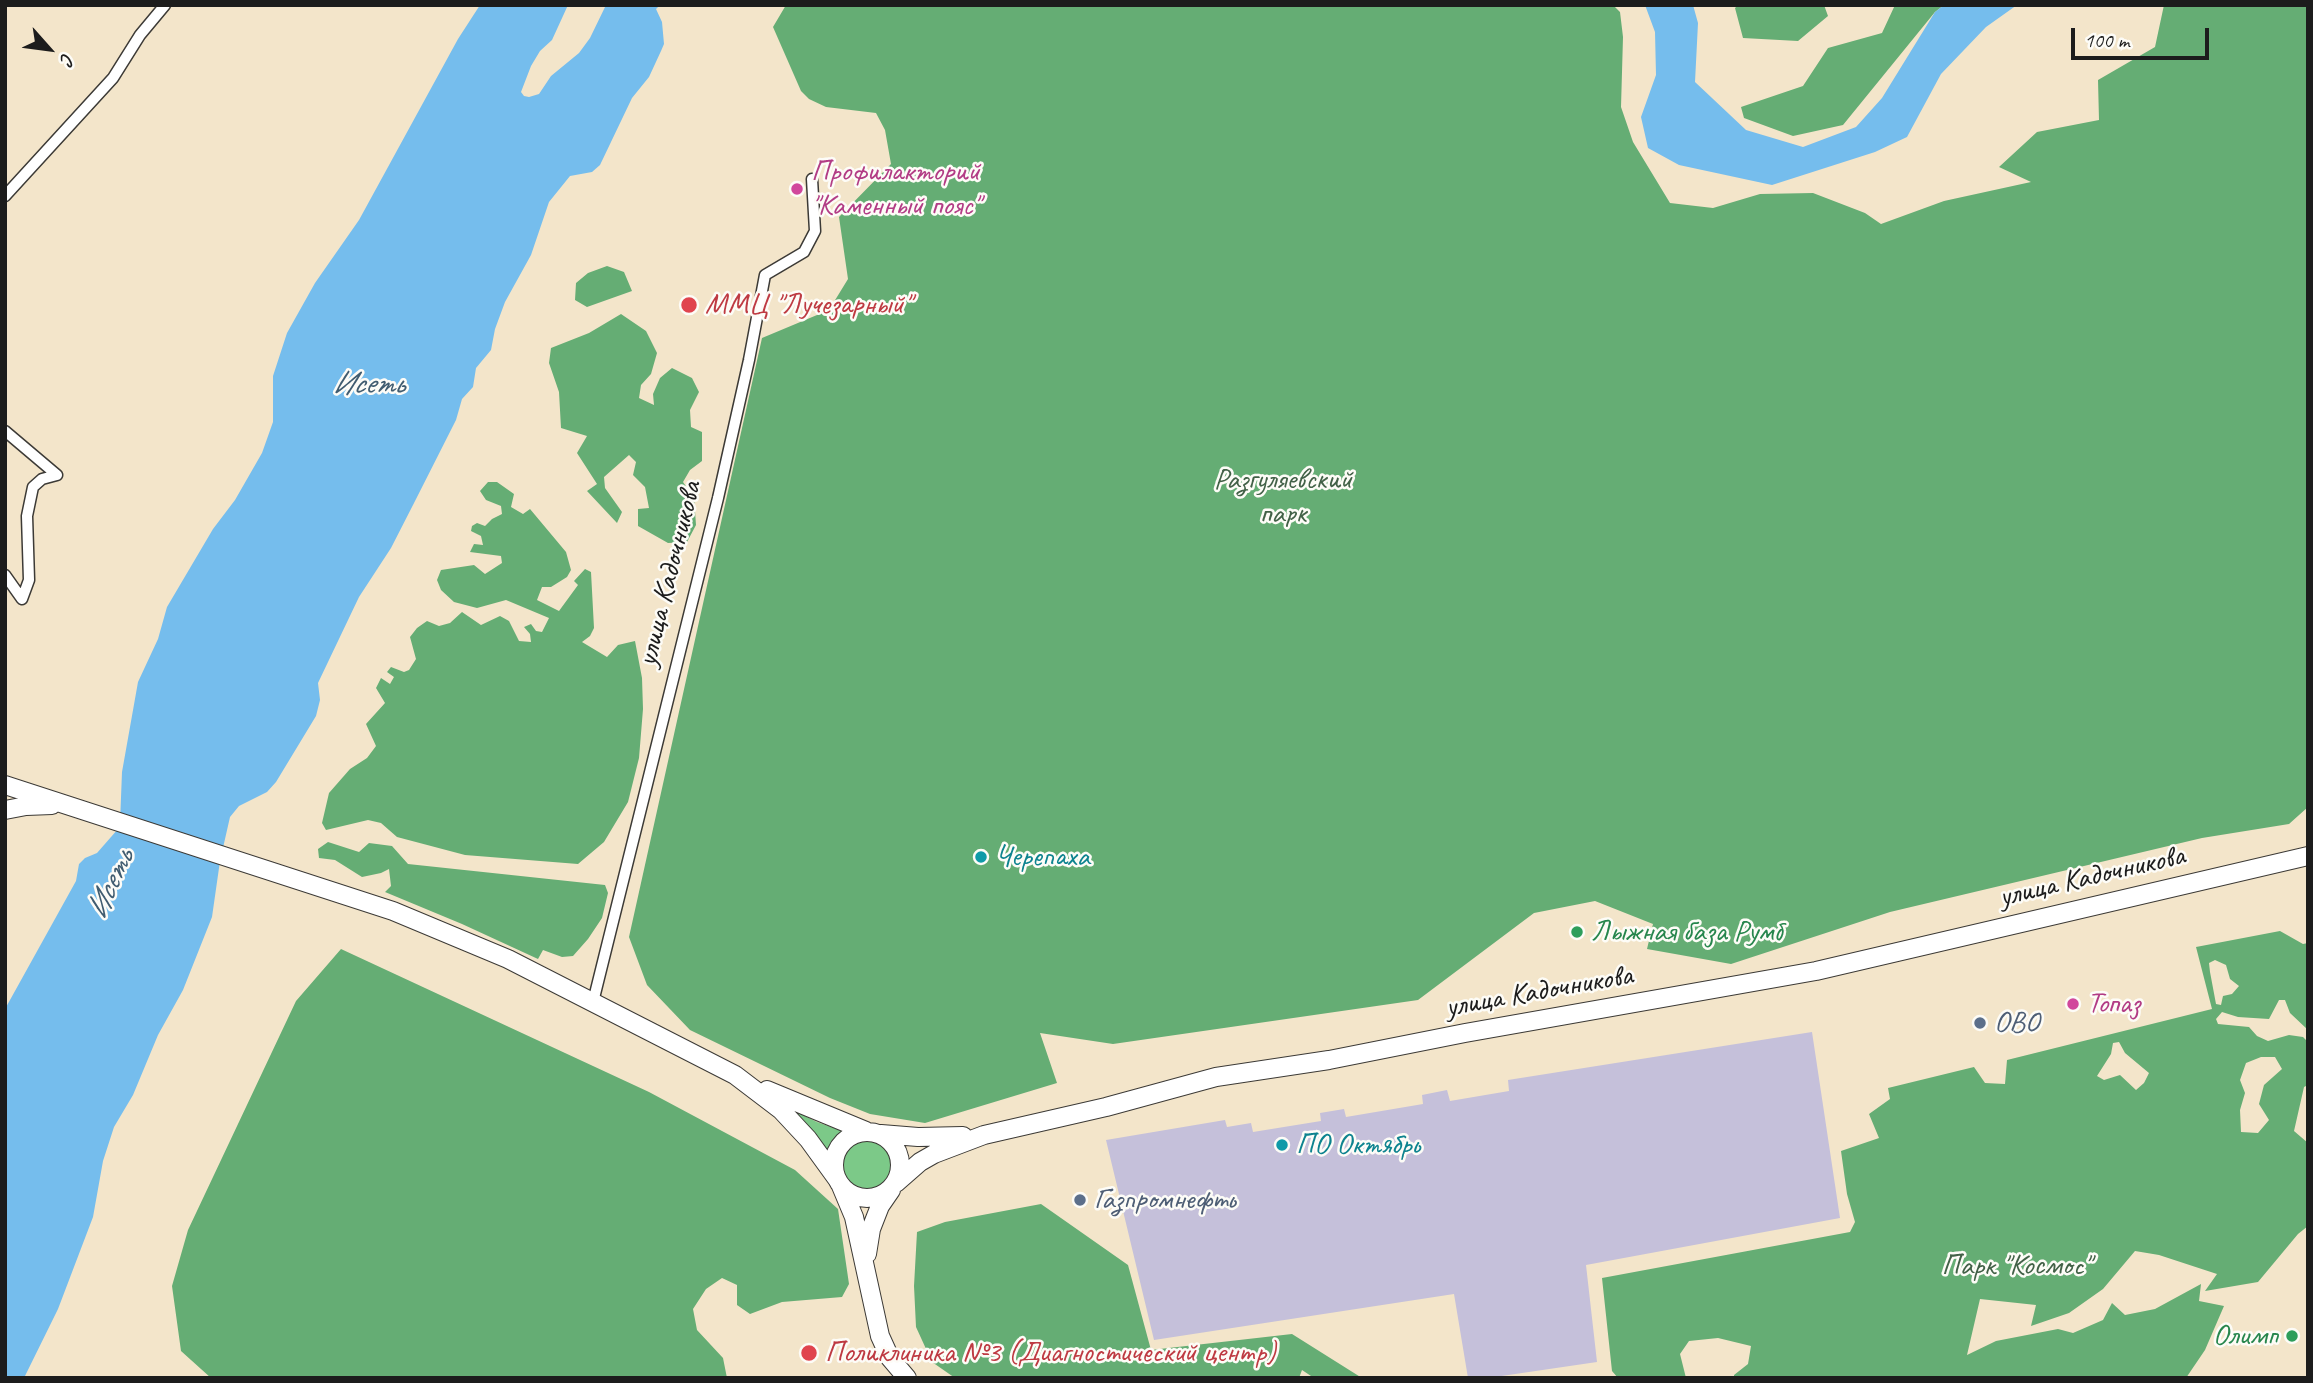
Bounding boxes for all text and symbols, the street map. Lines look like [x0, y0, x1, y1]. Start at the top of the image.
north arrow [14, 14, 84, 84]
scale bar [2075, 14, 2213, 58]
text: 100 m [2084, 27, 2129, 53]
text: С [55, 49, 80, 69]
place label: Профилакторий "Каменный пояс" [811, 154, 980, 224]
marker: Профилакторий "Каменный пояс" [789, 181, 805, 197]
place label: ММЦ "Лучезарный" [705, 287, 911, 323]
marker: ММЦ "Лучезарный" [679, 295, 699, 315]
water label: Исеть [332, 366, 404, 404]
park label: Разгуляевский парк [1214, 462, 1352, 532]
street label: улица Кадочникова [630, 478, 710, 670]
street label: улица Кадочникова [1996, 838, 2188, 916]
place label: Черепаха [995, 839, 1090, 875]
water label: Исеть [79, 845, 143, 925]
marker: Черепаха [973, 849, 989, 865]
place label: Лыжная база Румб [1591, 914, 1782, 950]
marker: Лыжная база Румб [1569, 924, 1585, 940]
street label: улица Кадочникова [1443, 958, 1635, 1026]
place label: Топаз [2087, 986, 2140, 1022]
marker: Топаз [2065, 996, 2081, 1012]
place label: ОВО [1994, 1005, 2039, 1041]
marker: ОВО [1972, 1015, 1988, 1031]
place label: ПО Октябрь [1296, 1127, 1420, 1163]
marker: ПО Октябрь [1274, 1137, 1290, 1153]
place label: Газпромнефть [1094, 1182, 1235, 1218]
marker: Газпромнефть [1072, 1192, 1088, 1208]
park label: Парк "Космос" [1942, 1248, 2090, 1284]
place label: Олимп [2213, 1318, 2278, 1354]
marker: Олимп [2284, 1328, 2300, 1344]
place label: Поликлиника №3 (Диагностический центр) [825, 1335, 1276, 1371]
marker: Поликлиника №3 (Диагностический центр) [799, 1343, 819, 1363]

